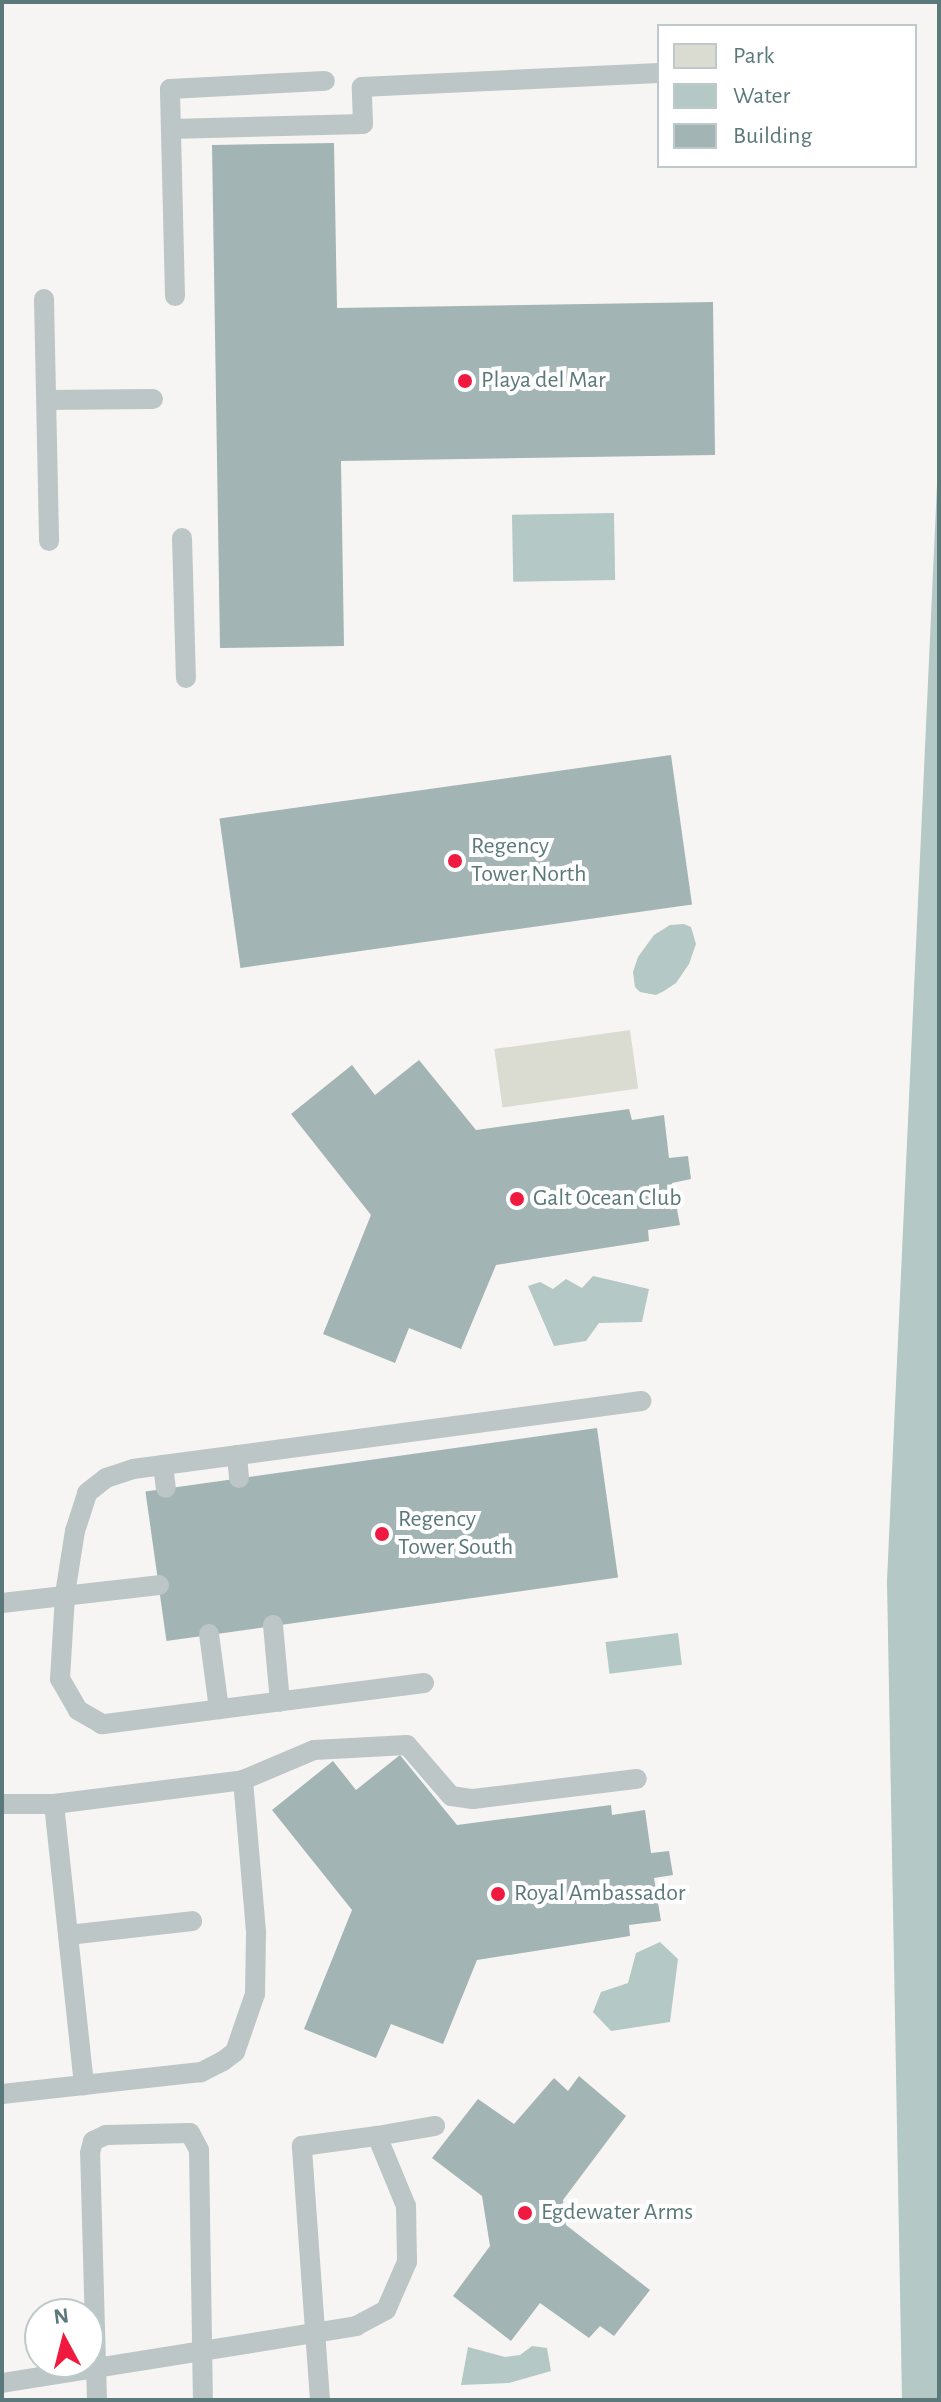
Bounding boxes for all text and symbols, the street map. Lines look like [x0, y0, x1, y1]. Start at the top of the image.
legend [657, 24, 917, 168]
text: Park [733, 44, 774, 68]
text: Water [733, 84, 790, 108]
text: Building [733, 124, 812, 148]
place label: Playa del Mar [481, 367, 606, 395]
marker: Playa del Mar [456, 372, 474, 390]
place label: Regency Tower North [471, 833, 587, 889]
marker: Regency Tower North [446, 852, 464, 870]
place label: Galt Ocean Club [533, 1185, 682, 1213]
marker: Galt Ocean Club [508, 1190, 526, 1208]
place label: Regency Tower South [398, 1506, 513, 1562]
marker: Regency Tower South [373, 1525, 391, 1543]
place label: Royal Ambassador [514, 1880, 686, 1908]
marker: Royal Ambassador [489, 1885, 507, 1903]
place label: Egdewater Arms [541, 2199, 693, 2227]
marker: Egdewater Arms [516, 2204, 534, 2222]
north arrow [24, 2298, 104, 2378]
text: N [52, 2304, 70, 2328]

